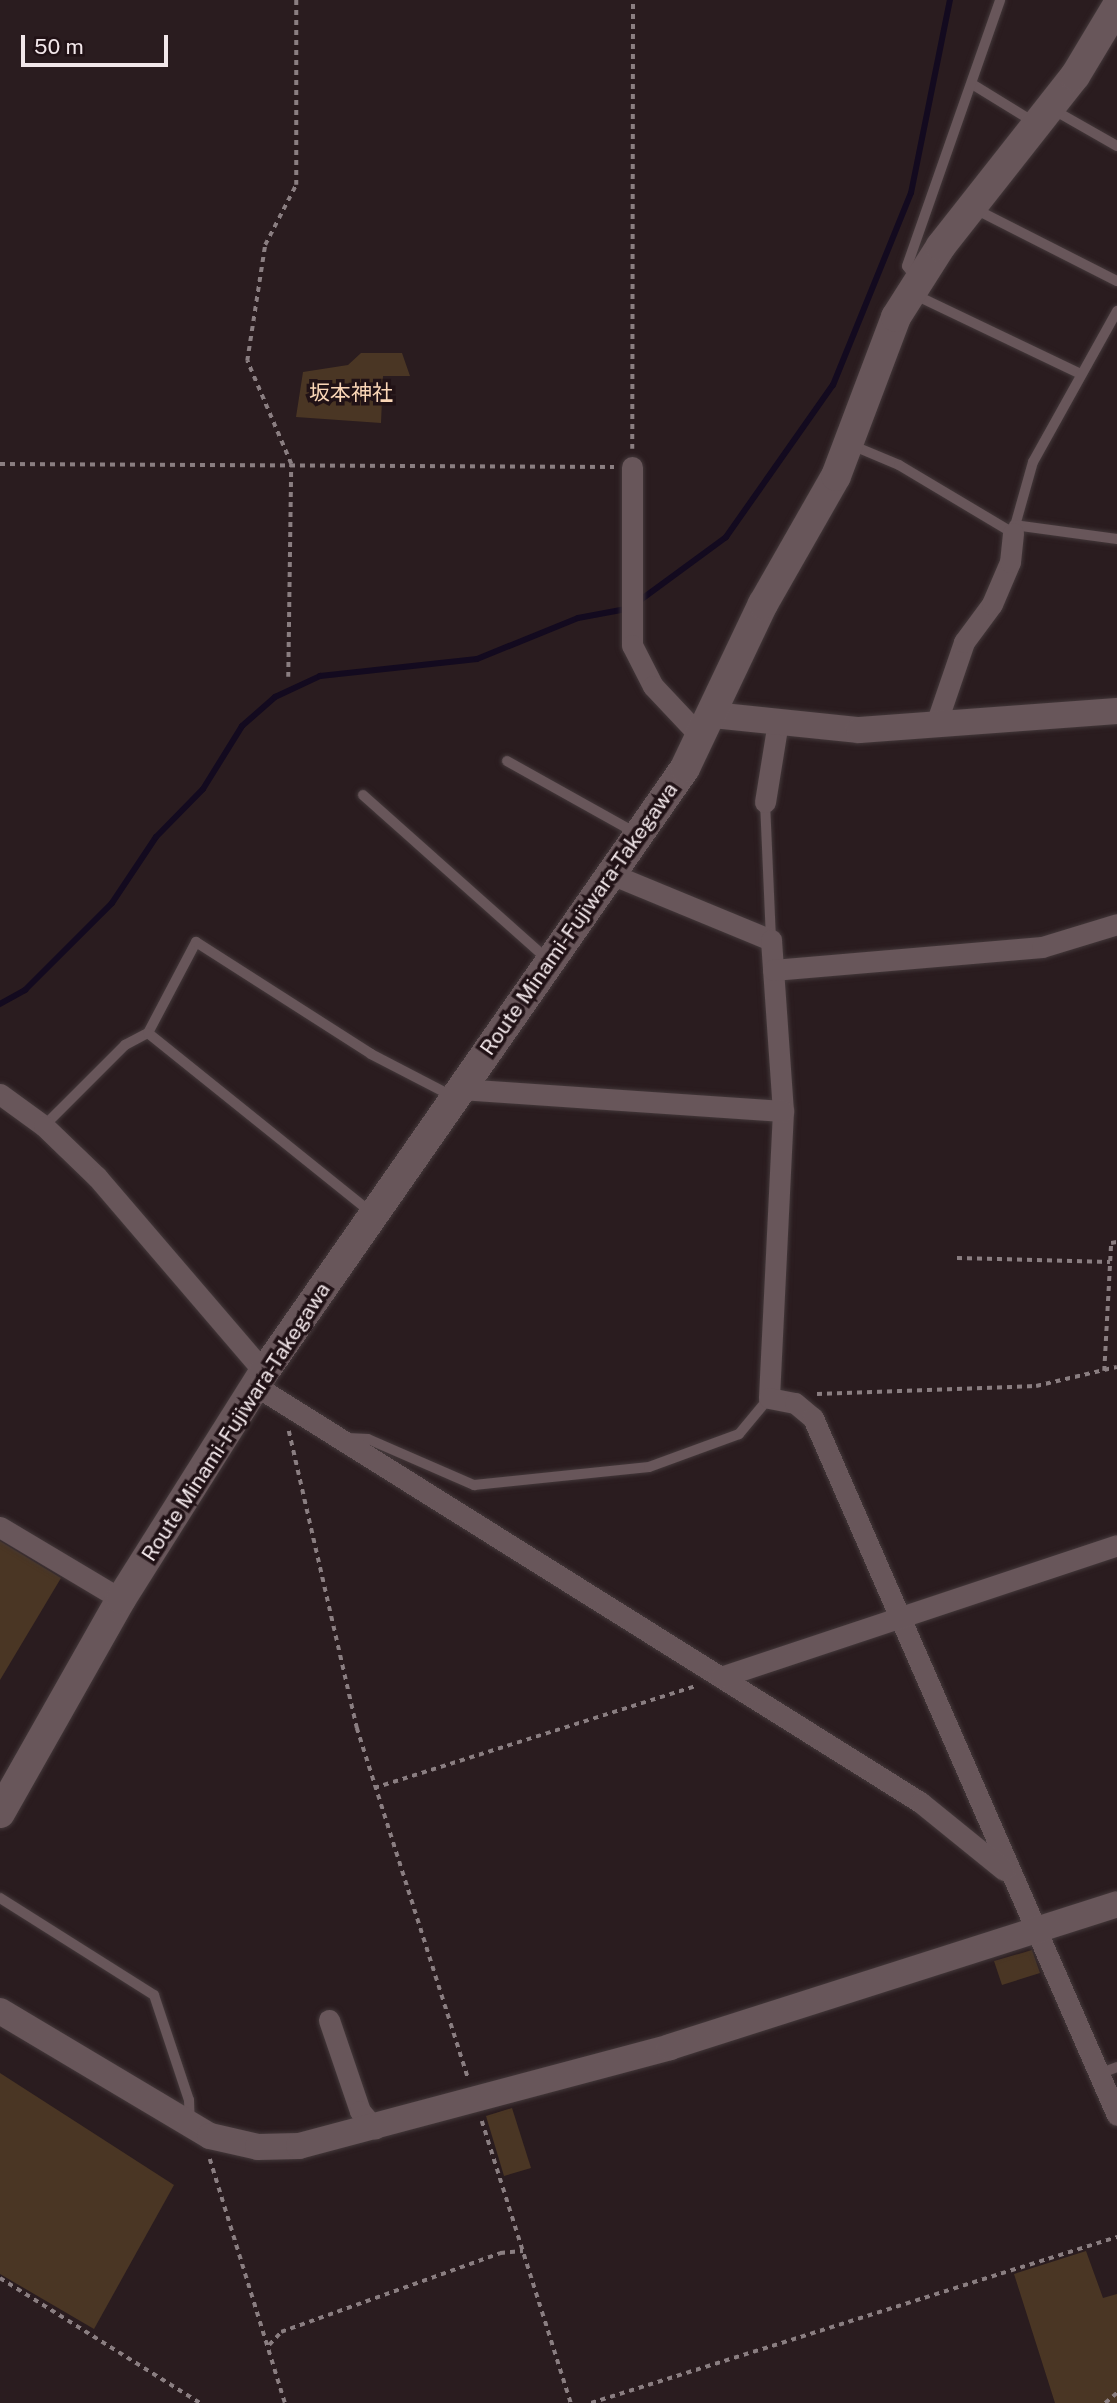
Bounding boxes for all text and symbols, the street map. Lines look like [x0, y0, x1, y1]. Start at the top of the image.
scale bar [24, 21, 172, 65]
text: 50 m [34, 34, 84, 59]
park label: 坂本神社 [309, 380, 393, 406]
street label: Route Minami-Fujiwara-Takegawa [475, 778, 683, 1060]
street label: Route Minami-Fujiwara-Takegawa [136, 1278, 336, 1566]

